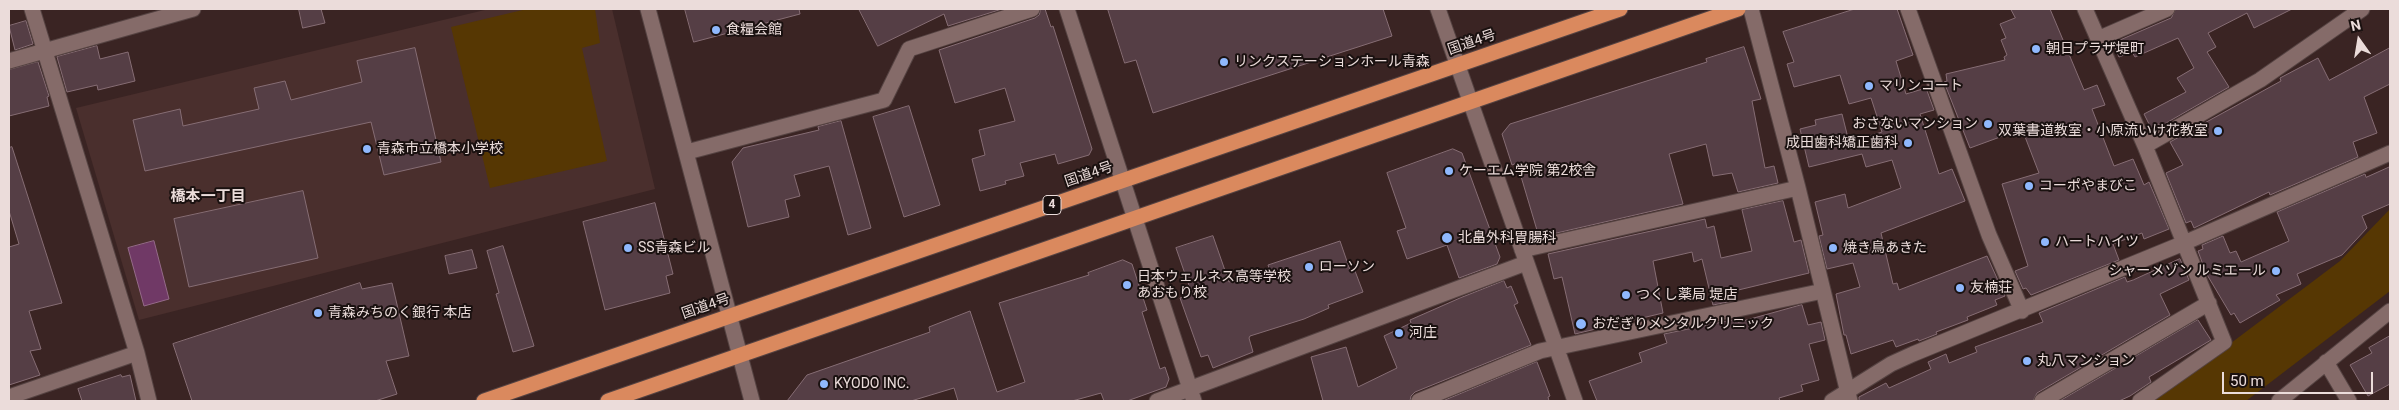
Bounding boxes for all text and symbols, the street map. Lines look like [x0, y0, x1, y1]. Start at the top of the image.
north arrow [2334, 15, 2384, 65]
text: N [2349, 16, 2362, 34]
place label: 食糧会館 [726, 22, 782, 38]
marker: 食糧会館 [710, 24, 722, 36]
street label: 国道4号 [1446, 27, 1498, 59]
place label: 朝日プラザ堤町 [2046, 41, 2144, 57]
marker: 朝日プラザ堤町 [2030, 43, 2042, 55]
place label: リンクステーションホール青森 [1234, 54, 1430, 70]
marker: リンクステーションホール青森 [1218, 56, 1230, 68]
place label: マリンコート [1879, 78, 1963, 94]
marker: マリンコート [1863, 80, 1875, 92]
place label: おさないマンション [1852, 116, 1978, 132]
marker: おさないマンション [1982, 118, 1994, 130]
place label: 双葉書道教室・小原流いけ花教室 [1998, 123, 2208, 139]
marker: 双葉書道教室・小原流いけ花教室 [2212, 125, 2224, 137]
place label: 成田歯科矯正歯科 [1786, 135, 1898, 151]
marker: 成田歯科矯正歯科 [1902, 137, 1914, 149]
place label: 青森市立橋本小学校 [377, 141, 503, 157]
marker: 青森市立橋本小学校 [361, 143, 373, 155]
street label: 国道4号 [1063, 159, 1115, 191]
place label: ケーエム学院 第2校舎 [1459, 163, 1596, 179]
marker: ケーエム学院 第2校舎 [1443, 165, 1455, 177]
place label: コーポやまびこ [2039, 178, 2137, 194]
marker: コーポやまびこ [2023, 180, 2035, 192]
district label: 橋本一丁目 [171, 188, 245, 206]
road number: 4 [1043, 196, 1061, 214]
place label: 北畠外科胃腸科 [1458, 230, 1556, 246]
marker: 北畠外科胃腸科 [1440, 231, 1454, 245]
place label: ハートハイツ [2055, 234, 2139, 250]
marker: ハートハイツ [2039, 236, 2051, 248]
place label: SS青森ビル [638, 240, 711, 256]
place label: 焼き鳥あきた [1843, 240, 1927, 256]
marker: SS青森ビル [622, 242, 634, 254]
marker: 焼き鳥あきた [1827, 242, 1839, 254]
place label: ローソン [1319, 259, 1375, 275]
marker: ローソン [1303, 261, 1315, 273]
place label: シャーメゾン ルミエール [2109, 263, 2266, 279]
marker: シャーメゾン ルミエール [2270, 265, 2282, 277]
place label: 日本ウェルネス高等学校 あおもり校 [1137, 269, 1291, 302]
marker: 日本ウェルネス高等学校 あおもり校 [1121, 279, 1133, 291]
place label: 友楠荘 [1970, 280, 2012, 296]
marker: 友楠荘 [1954, 282, 1966, 294]
place label: つくし薬局 堤店 [1636, 287, 1737, 303]
marker: つくし薬局 堤店 [1620, 289, 1632, 301]
street label: 国道4号 [680, 291, 732, 323]
place label: 青森みちのく銀行 本店 [328, 305, 471, 321]
marker: 青森みちのく銀行 本店 [312, 307, 324, 319]
place label: おだぎりメンタルクリニック [1592, 316, 1774, 332]
marker: おだぎりメンタルクリニック [1574, 317, 1588, 331]
place label: 河庄 [1409, 325, 1437, 341]
marker: 河庄 [1393, 327, 1405, 339]
place label: 丸八マンション [2037, 353, 2135, 369]
marker: 丸八マンション [2021, 355, 2033, 367]
scale bar [2224, 362, 2375, 394]
text: 50 m [2230, 372, 2264, 390]
place label: KYODO INC. [834, 376, 910, 392]
marker: KYODO INC. [818, 378, 830, 390]

